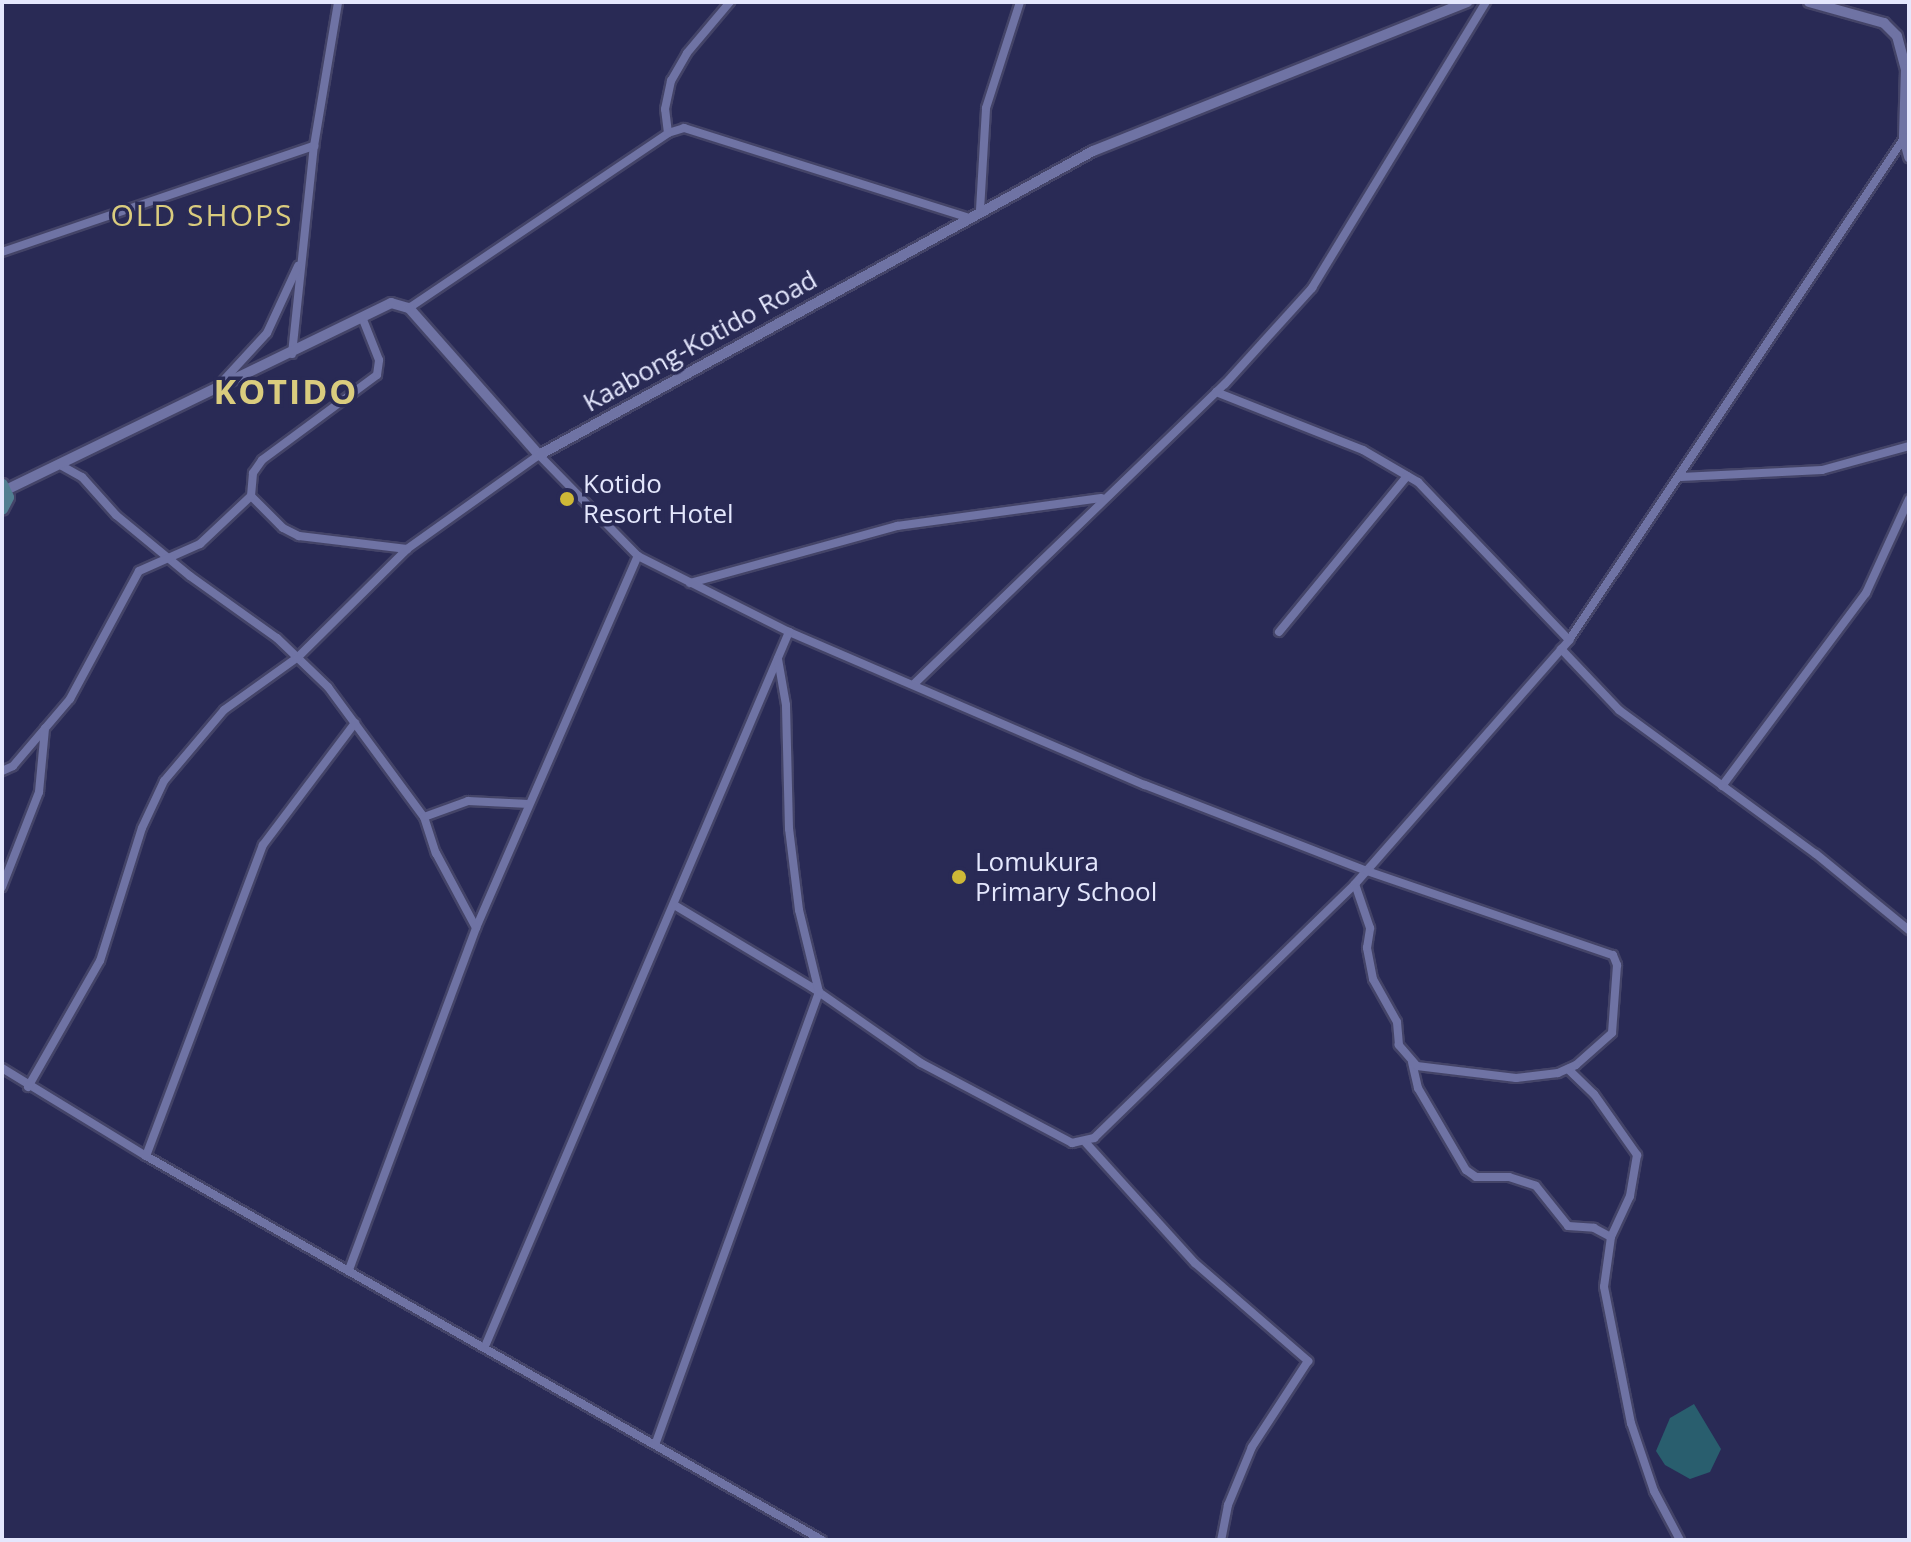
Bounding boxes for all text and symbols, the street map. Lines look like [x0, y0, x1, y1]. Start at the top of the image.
district label: OLD SHOPS [111, 197, 293, 233]
street label: Kaabong-Kotido Road [578, 264, 822, 418]
district label: KOTIDO [214, 372, 358, 412]
place label: Kotido Resort Hotel [583, 468, 734, 530]
marker: Kotido Resort Hotel [558, 490, 576, 508]
place label: Lomukura Primary School [975, 846, 1157, 908]
marker: Lomukura Primary School [950, 868, 968, 886]

